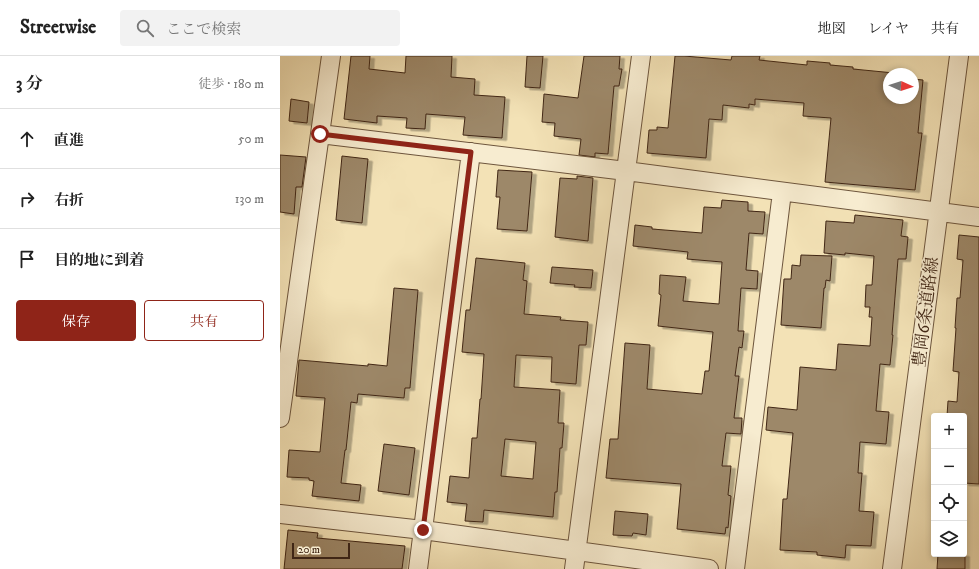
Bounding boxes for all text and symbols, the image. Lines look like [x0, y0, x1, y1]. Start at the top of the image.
search box [120, 10, 400, 46]
text: Streetwise [20, 16, 96, 39]
icon: search [134, 17, 156, 39]
text: ここで検索 [166, 20, 241, 39]
text: 地図 [818, 20, 846, 38]
text: レイヤ [868, 20, 909, 38]
text: 共有 [931, 20, 959, 38]
north arrow [883, 68, 919, 104]
text: 3 分 [16, 73, 43, 95]
text: 徒歩 · 180 m [198, 76, 264, 92]
route start [311, 125, 329, 143]
icon: ahead [16, 128, 38, 150]
text: 直進 [54, 131, 84, 150]
text: 50 m [238, 131, 264, 147]
icon: right [16, 188, 38, 210]
text: 右折 [54, 191, 84, 210]
text: 130 m [235, 191, 264, 207]
icon: arrive [16, 248, 38, 270]
text: 目的地に到着 [54, 251, 144, 270]
street label: 豊岡6条道路線 [908, 256, 944, 368]
button: 保存 [16, 300, 136, 341]
button: 共有 [144, 300, 264, 341]
map controls [931, 413, 967, 557]
button: + [931, 413, 967, 449]
button: − [931, 449, 967, 485]
button: locate [931, 485, 967, 521]
route end [414, 521, 432, 539]
button: layers [931, 521, 967, 557]
scale bar [292, 541, 350, 560]
text: 20 m [298, 543, 320, 557]

